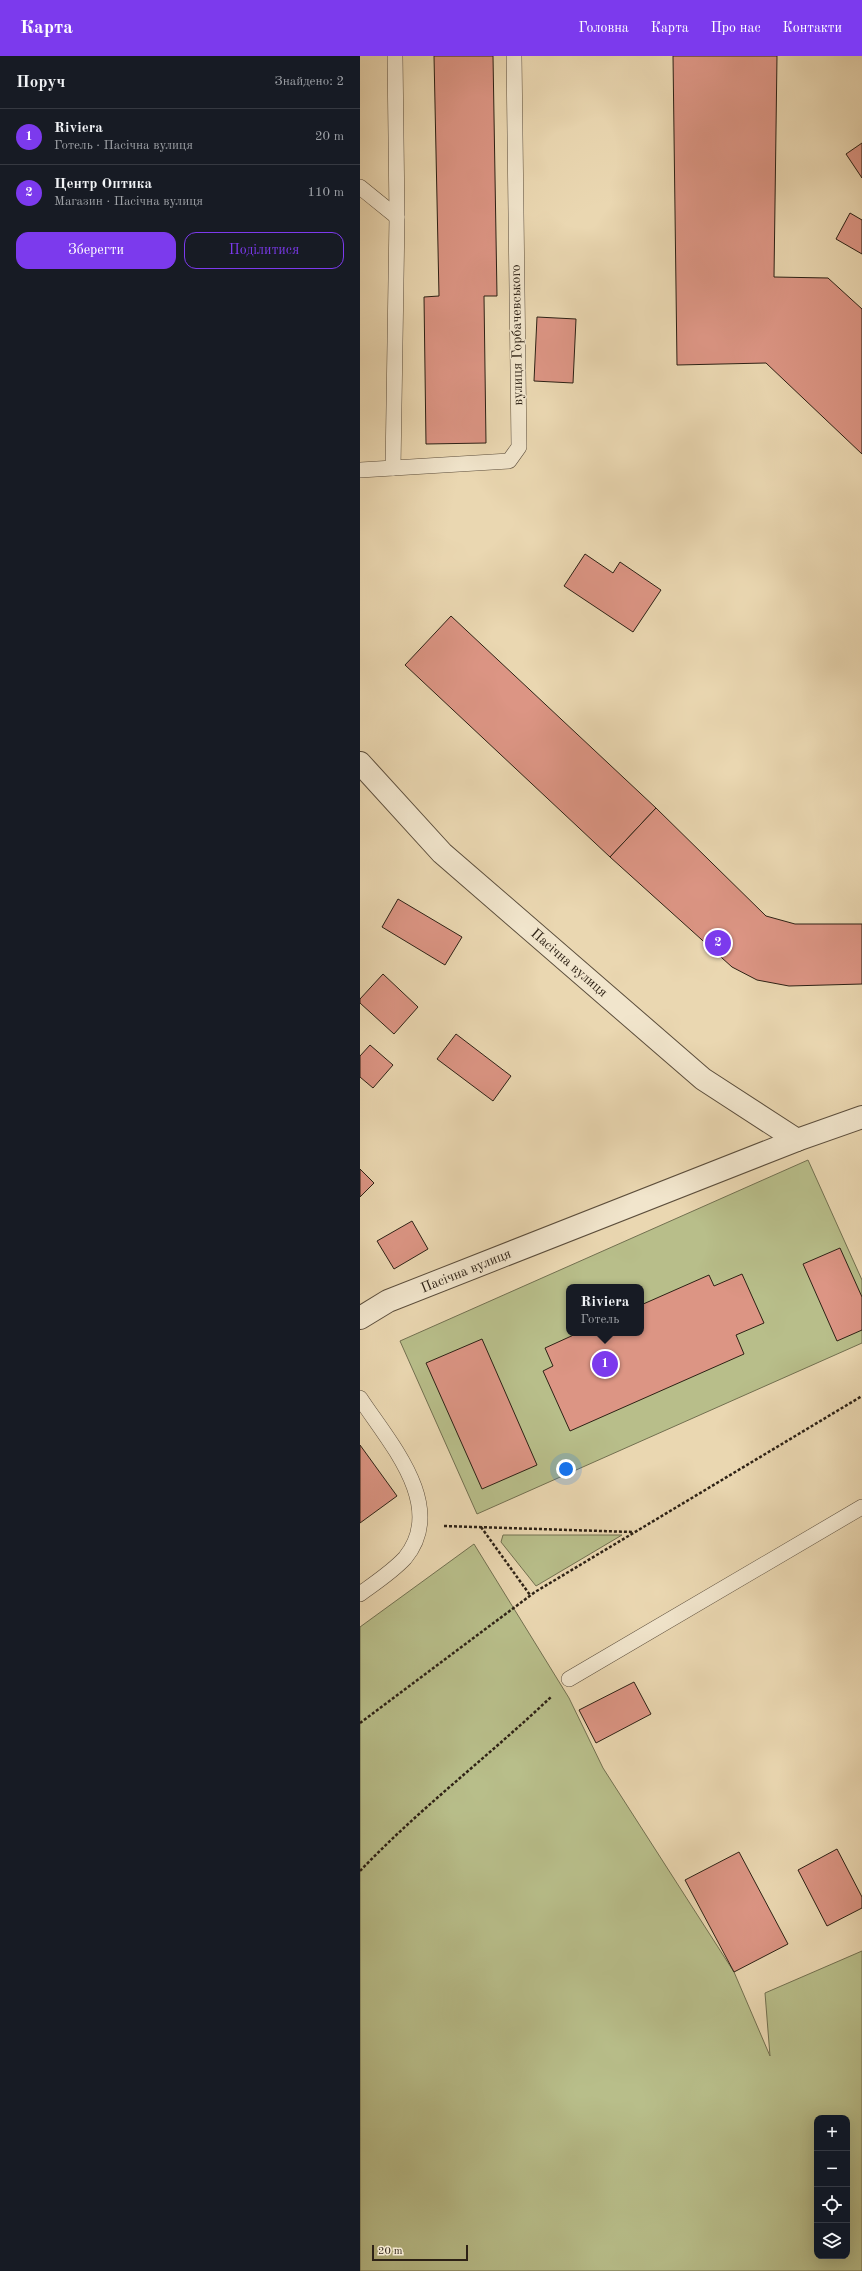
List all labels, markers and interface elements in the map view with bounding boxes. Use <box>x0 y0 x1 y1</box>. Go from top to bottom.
text: Карта <box>20 19 73 38</box>
text: Головна <box>578 21 629 35</box>
text: Карта <box>651 21 689 35</box>
text: Про нас <box>711 21 761 35</box>
text: Контакти <box>783 21 842 35</box>
text: Поруч <box>16 74 65 91</box>
text: Знайдено: 2 <box>275 75 344 88</box>
text: Riviera <box>54 121 103 136</box>
text: 1 <box>25 130 33 143</box>
text: 20 m <box>315 130 344 143</box>
text: Готель · Пасічна вулиця <box>54 139 193 152</box>
text: Центр Оптика <box>54 177 152 192</box>
text: 2 <box>25 186 33 199</box>
text: 110 m <box>307 186 344 199</box>
text: Магазин · Пасічна вулиця <box>54 195 203 208</box>
button: Зберегти <box>16 232 176 269</box>
button: Поділитися <box>184 232 344 269</box>
street label: вулиця Горбачевського <box>509 264 525 406</box>
street label: Пасічна вулиця <box>528 926 610 1000</box>
pin: 2 <box>705 928 731 958</box>
street label: Пасічна вулиця <box>419 1246 513 1296</box>
popup <box>566 1284 644 1336</box>
text: Riviera <box>581 1295 630 1310</box>
text: Готель <box>581 1313 619 1326</box>
pin: 1 <box>592 1349 618 1379</box>
your location <box>556 1459 576 1479</box>
map controls <box>814 2115 850 2259</box>
button: + <box>814 2115 850 2151</box>
button: − <box>814 2151 850 2187</box>
button: locate <box>814 2187 850 2223</box>
button: layers <box>814 2223 850 2259</box>
scale bar <box>372 2243 468 2262</box>
text: 20 m <box>378 2246 403 2257</box>

